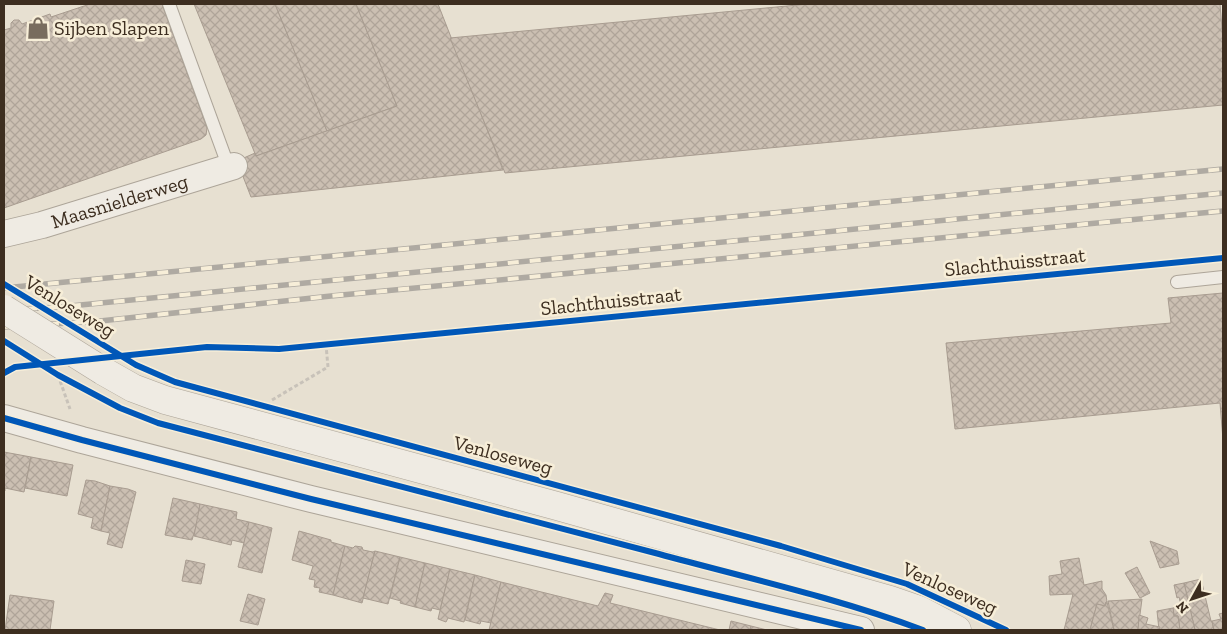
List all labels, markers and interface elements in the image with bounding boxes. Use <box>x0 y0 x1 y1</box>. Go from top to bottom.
shop icon: Sijben Slapen <box>25 15 51 41</box>
place label: Sijben Slapen <box>54 16 169 40</box>
street label: Maasnielderweg <box>48 169 191 233</box>
street label: Slachthuisstraat <box>943 243 1087 281</box>
street label: Venloseweg <box>19 269 120 342</box>
street label: Slachthuisstraat <box>539 282 683 320</box>
street label: Venloseweg <box>450 430 555 480</box>
street label: Venloseweg <box>898 556 1001 620</box>
north arrow <box>1167 574 1217 624</box>
text: N <box>1172 597 1192 617</box>

